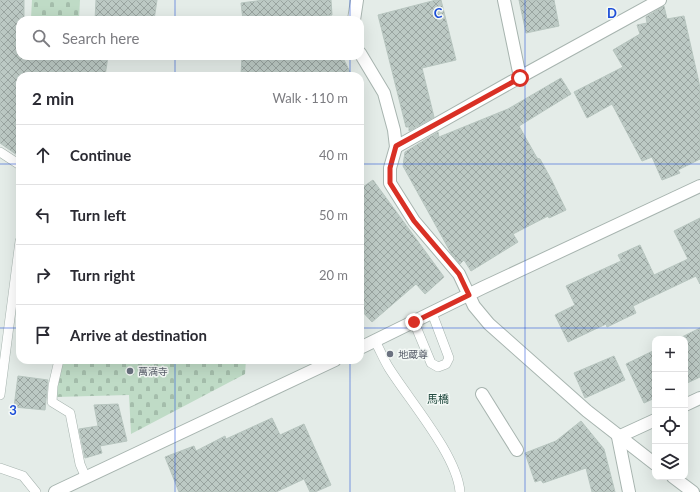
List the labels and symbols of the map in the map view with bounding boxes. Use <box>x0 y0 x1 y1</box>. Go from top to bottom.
text: C <box>434 5 443 21</box>
text: D <box>607 5 617 21</box>
route start <box>511 69 529 87</box>
route end <box>405 313 423 331</box>
place label: 地蔵尊 <box>398 348 428 360</box>
marker: 地蔵尊 <box>385 349 395 359</box>
place label: 萬満寺 <box>138 365 168 377</box>
marker: 萬満寺 <box>125 366 135 376</box>
district label: 馬橋 <box>427 392 449 405</box>
text: 3 <box>9 402 17 418</box>

